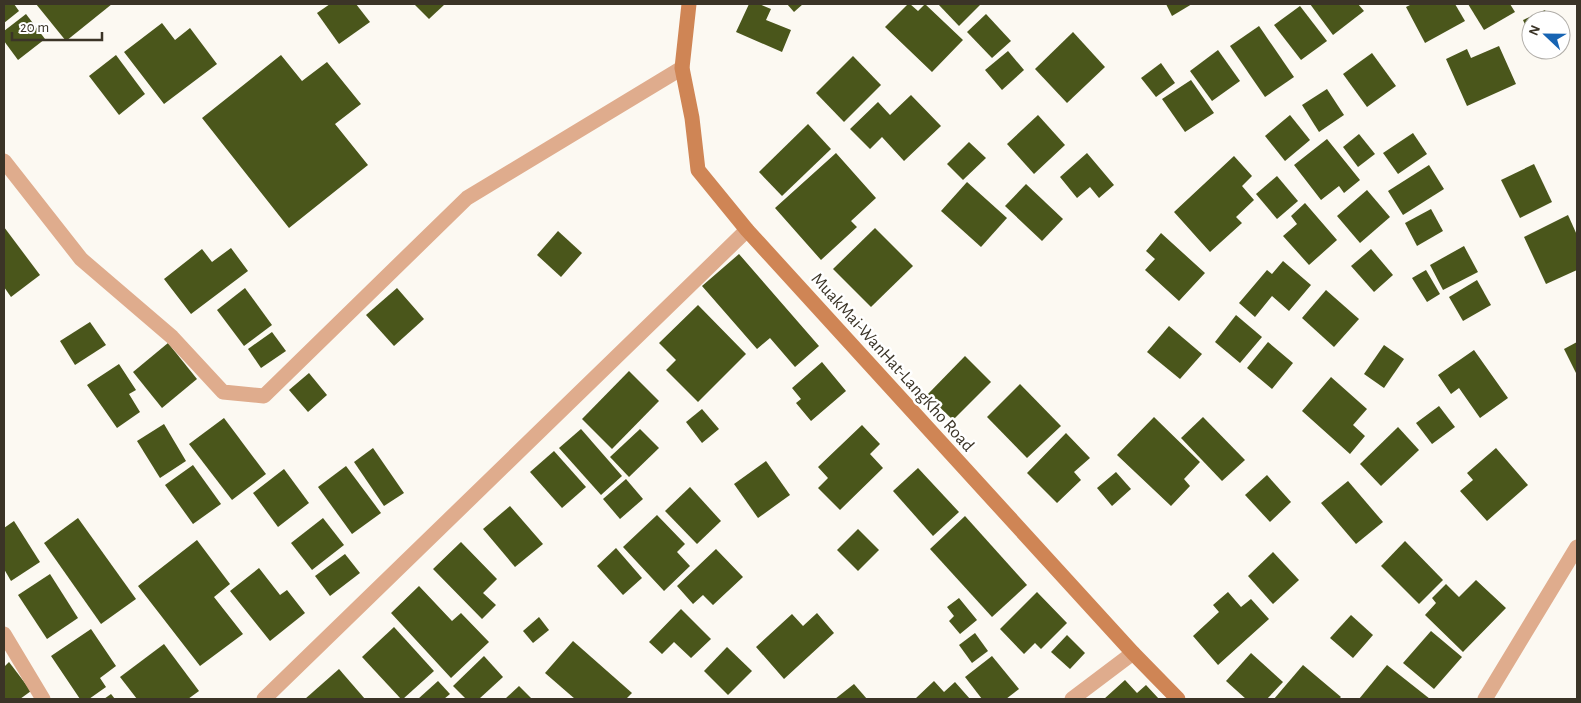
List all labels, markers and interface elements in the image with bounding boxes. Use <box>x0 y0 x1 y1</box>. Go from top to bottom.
scale bar <box>12 10 102 42</box>
north arrow <box>1521 10 1571 60</box>
text: 20 m <box>20 20 49 35</box>
text: N <box>1527 23 1543 38</box>
street label: MuakMai-WanHat-LangKho Road <box>807 270 977 455</box>

